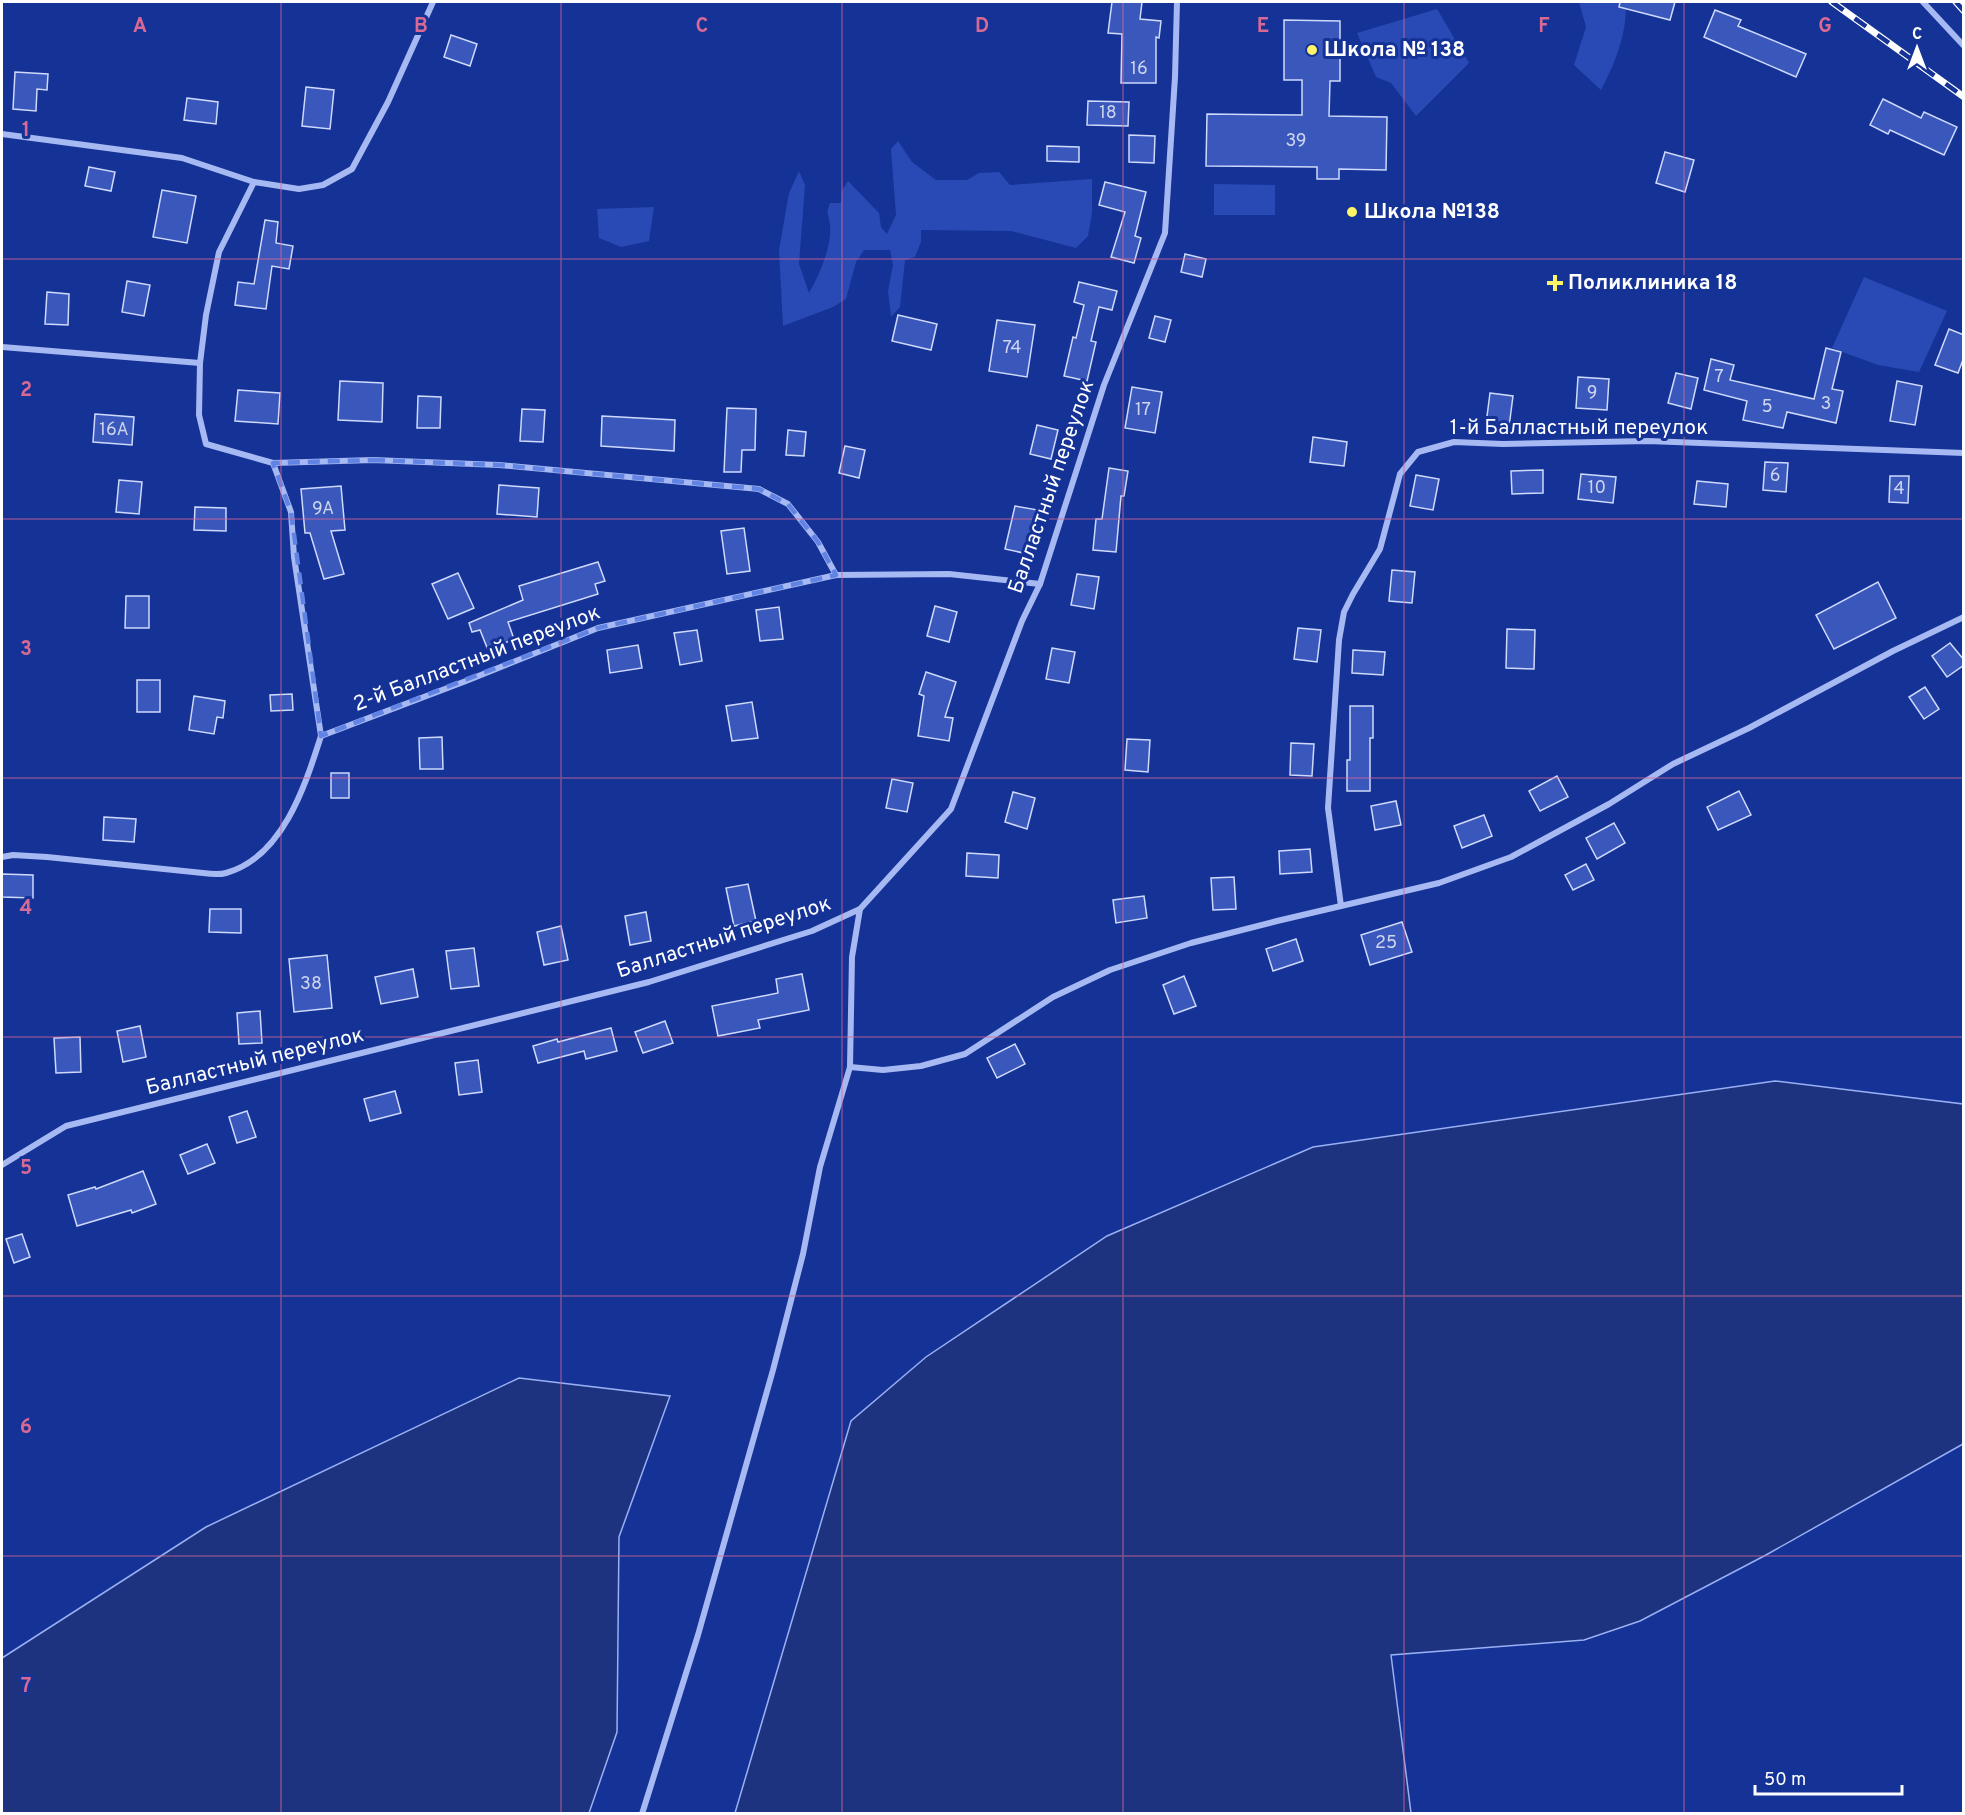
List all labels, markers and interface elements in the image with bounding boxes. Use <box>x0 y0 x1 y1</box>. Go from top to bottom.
text: A <box>133 14 147 40</box>
text: B <box>414 14 428 40</box>
text: C <box>696 14 708 40</box>
text: D <box>975 14 989 40</box>
text: E <box>1257 14 1269 40</box>
text: F <box>1538 14 1550 40</box>
text: G <box>1818 14 1832 40</box>
north arrow <box>1887 18 1947 78</box>
text: С <box>1912 25 1922 45</box>
place label: Школа № 138 <box>1324 37 1465 64</box>
marker: Школа № 138 <box>1305 43 1319 57</box>
house number: 16 <box>1130 58 1148 81</box>
house number: 18 <box>1099 102 1117 125</box>
text: 1 <box>22 118 30 144</box>
house number: 39 <box>1285 130 1307 153</box>
place label: Школа №138 <box>1364 199 1500 226</box>
marker: Школа №138 <box>1345 205 1359 219</box>
place label: Поликлиника 18 <box>1568 270 1737 297</box>
marker: Поликлиника 18 <box>1546 274 1564 292</box>
house number: 74 <box>1003 337 1021 360</box>
house number: 7 <box>1714 366 1724 389</box>
street label: Балластный переулок <box>1003 377 1101 597</box>
text: 2 <box>20 378 32 404</box>
house number: 9 <box>1587 382 1597 405</box>
house number: 3 <box>1821 393 1831 416</box>
house number: 5 <box>1761 396 1773 419</box>
house number: 17 <box>1135 399 1151 422</box>
street label: 1-й Балластный переулок <box>1450 415 1708 442</box>
house number: 16А <box>99 419 129 442</box>
house number: 6 <box>1770 465 1780 488</box>
house number: 10 <box>1588 477 1606 500</box>
house number: 4 <box>1893 478 1905 501</box>
house number: 9А <box>312 498 334 521</box>
street label: 2-й Балластный переулок <box>350 599 604 719</box>
text: 3 <box>20 637 32 663</box>
street label: Балластный переулок <box>613 891 835 985</box>
text: 4 <box>20 896 32 922</box>
house number: 25 <box>1375 932 1397 955</box>
house number: 38 <box>300 973 322 996</box>
street label: Балластный переулок <box>143 1022 367 1102</box>
text: 5 <box>20 1156 32 1182</box>
text: 6 <box>20 1415 32 1441</box>
text: 7 <box>21 1674 31 1700</box>
scale bar <box>1755 1758 1902 1796</box>
text: 50 m <box>1764 1769 1806 1792</box>

